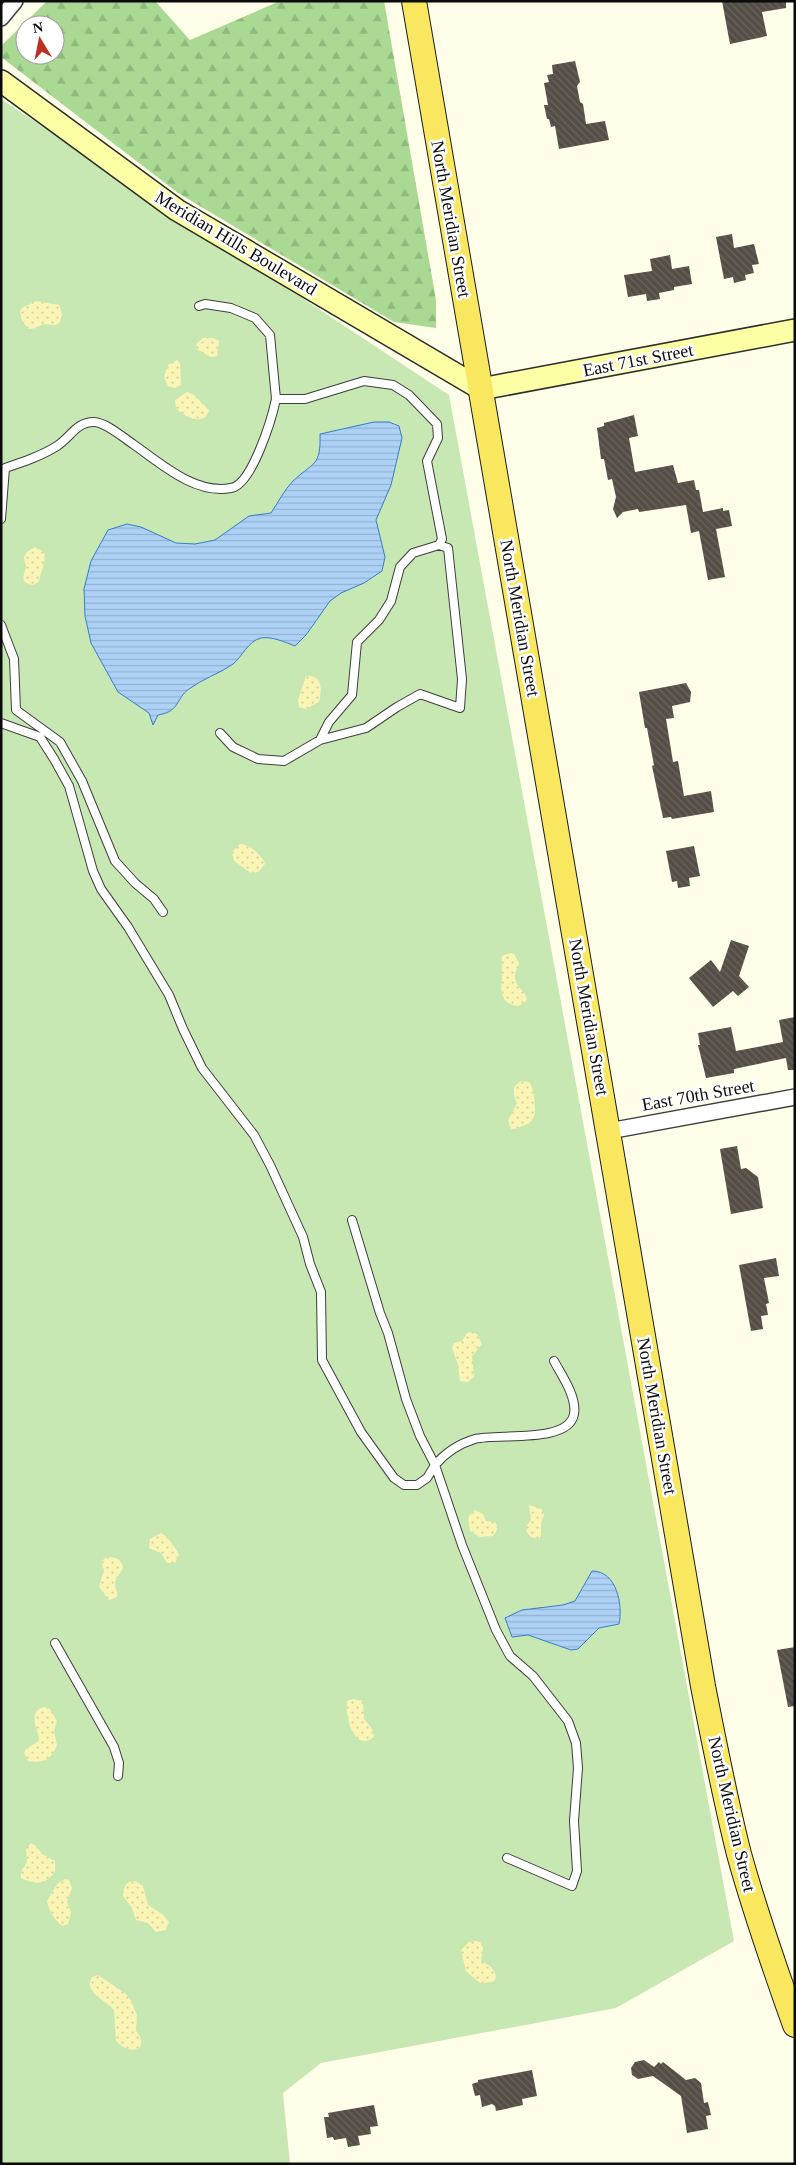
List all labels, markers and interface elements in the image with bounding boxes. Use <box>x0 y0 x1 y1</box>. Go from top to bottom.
north arrow <box>15 15 65 65</box>
text: N <box>32 19 44 36</box>
street label: North Meridian Street <box>427 139 475 299</box>
street label: Meridian Hills Boulevard <box>152 187 320 299</box>
street label: East 71st Street <box>581 339 695 381</box>
street label: North Meridian Street <box>496 538 544 698</box>
street label: North Meridian Street <box>565 937 613 1097</box>
street label: East 70th Street <box>640 1075 756 1115</box>
street label: North Meridian Street <box>633 1336 681 1496</box>
street label: North Meridian Street <box>704 1734 760 1894</box>

